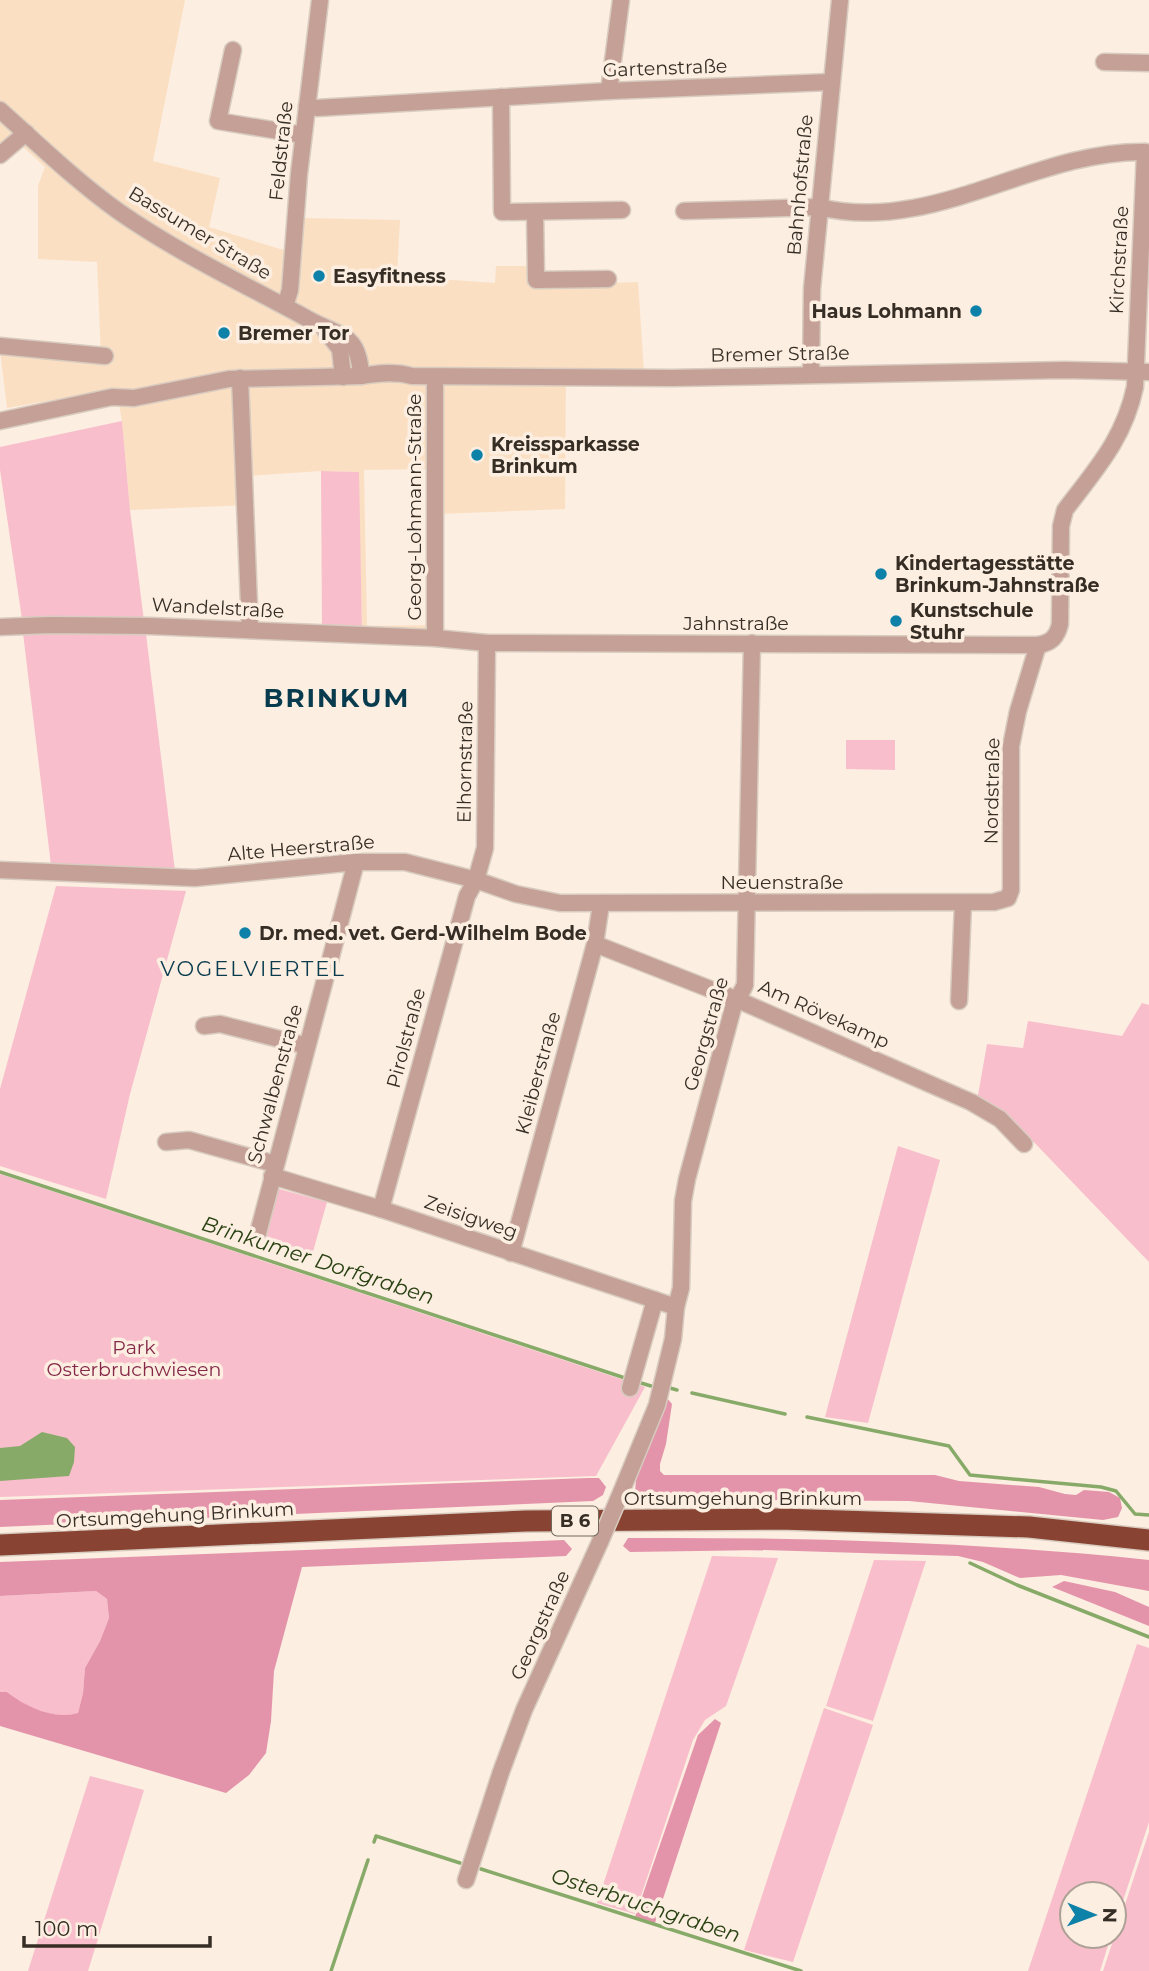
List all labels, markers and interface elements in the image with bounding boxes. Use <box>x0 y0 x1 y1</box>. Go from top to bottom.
street label: Gartenstraße <box>602 54 728 82</box>
street label: Feldstraße <box>264 100 298 202</box>
street label: Bahnhofstraße <box>782 113 818 257</box>
street label: Bassumer Straße <box>124 181 276 285</box>
street label: Kirchstraße <box>1105 205 1133 315</box>
place label: Easyfitness <box>333 265 446 288</box>
marker: Easyfitness <box>311 268 327 284</box>
place label: Haus Lohmann <box>812 300 962 323</box>
marker: Haus Lohmann <box>968 303 984 319</box>
place label: Bremer Tor <box>238 322 349 345</box>
marker: Bremer Tor <box>216 325 232 341</box>
street label: Bremer Straße <box>710 341 850 367</box>
street label: Georg-Lohmann-Straße <box>403 393 426 621</box>
place label: Kreissparkasse Brinkum <box>491 433 640 478</box>
marker: Kreissparkasse Brinkum <box>469 447 485 463</box>
place label: Kindertagesstätte Brinkum-Jahnstraße <box>895 552 1100 597</box>
marker: Kindertagesstätte Brinkum-Jahnstraße <box>873 566 889 582</box>
street label: Wandelstraße <box>151 593 285 623</box>
place label: Kunstschule Stuhr <box>910 599 1033 644</box>
street label: Jahnstraße <box>682 612 789 635</box>
marker: Kunstschule Stuhr <box>888 613 904 629</box>
district label: BRINKUM <box>264 682 410 714</box>
street label: Elhornstraße <box>452 701 478 823</box>
street label: Nordstraße <box>980 737 1004 845</box>
street label: Alte Heerstraße <box>226 830 376 866</box>
street label: Neuenstraße <box>720 871 844 894</box>
place label: Dr. med. vet. Gerd-Wilhelm Bode <box>259 922 587 945</box>
marker: Dr. med. vet. Gerd-Wilhelm Bode <box>237 925 253 941</box>
district label: VOGELVIERTEL <box>160 956 346 981</box>
street label: Georgstraße <box>679 974 733 1094</box>
street label: Am Rövekamp <box>755 975 893 1053</box>
street label: Pirolstraße <box>382 986 430 1090</box>
street label: Schwalbenstraße <box>243 1002 307 1166</box>
street label: Kleiberstraße <box>511 1009 565 1137</box>
street label: Zeisigweg <box>421 1190 521 1244</box>
water label: Brinkumer Dorfgraben <box>199 1211 437 1309</box>
park label: Park Osterbruchwiesen <box>47 1336 221 1381</box>
street label: Ortsumgehung Brinkum <box>624 1487 862 1510</box>
street label: Ortsumgehung Brinkum <box>55 1497 295 1533</box>
road number: B 6 <box>552 1506 598 1536</box>
street label: Georgstraße <box>506 1567 574 1683</box>
water label: Osterbruchgraben <box>548 1863 744 1947</box>
north arrow <box>1058 1880 1128 1950</box>
scale bar <box>24 1904 210 1948</box>
text: N <box>1098 1907 1121 1923</box>
text: 100 m <box>35 1916 98 1941</box>

